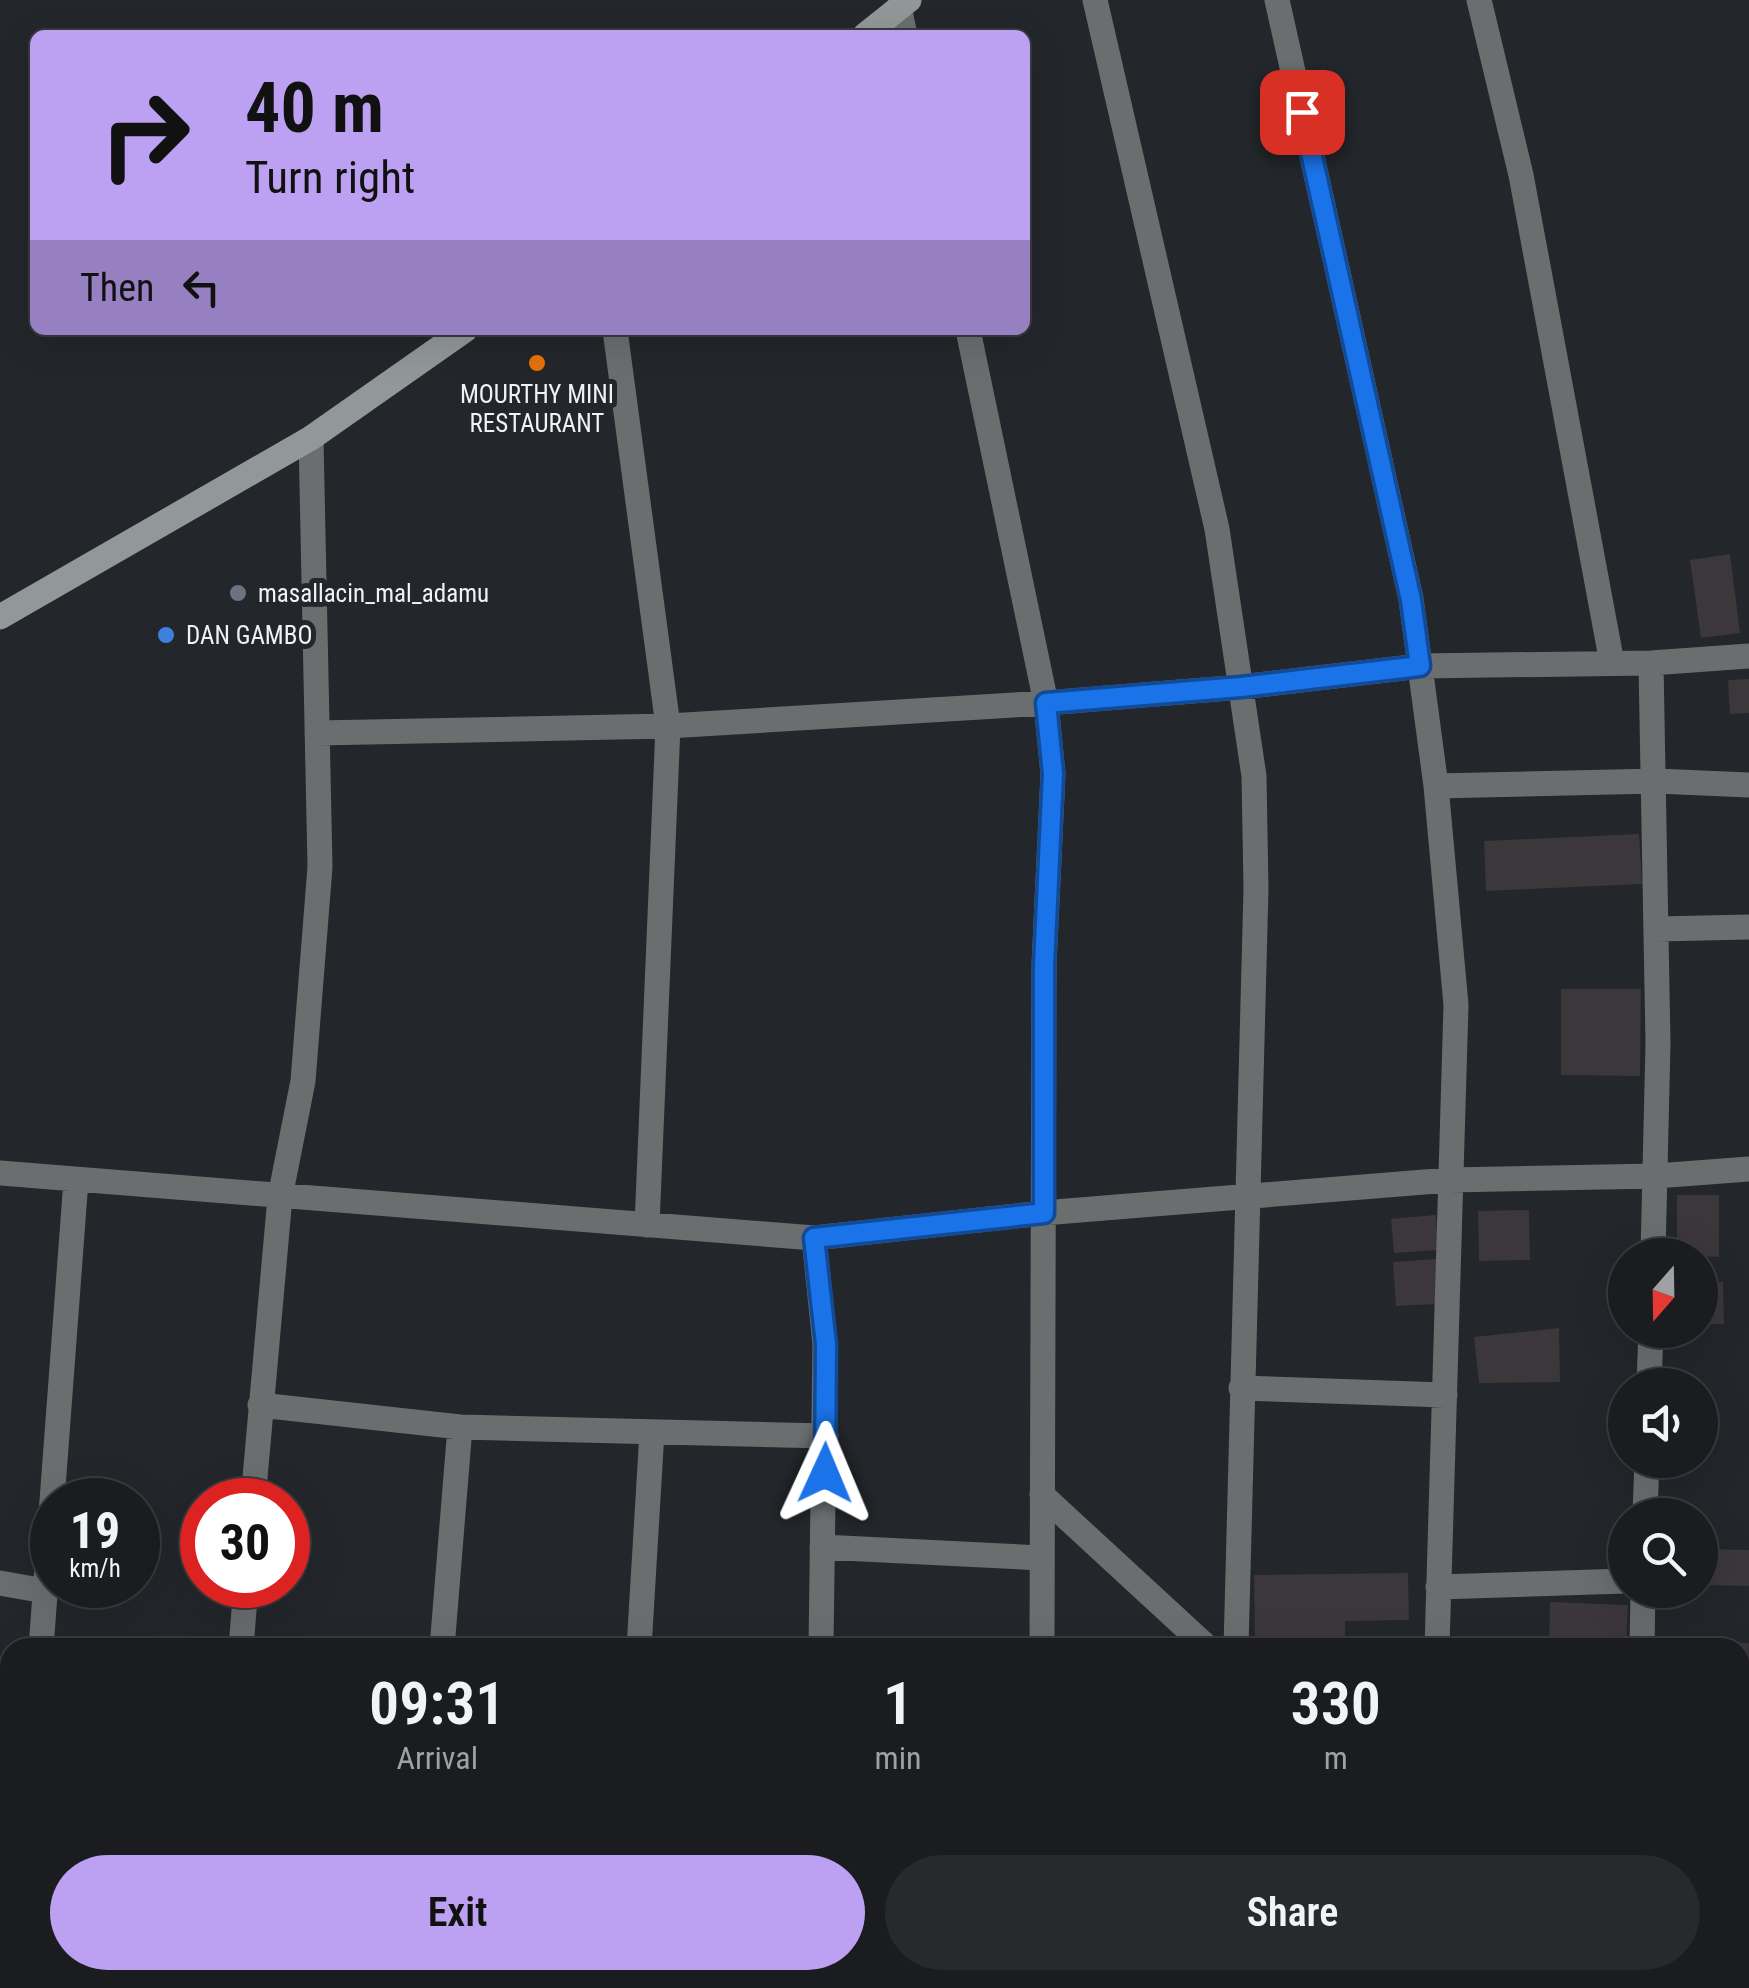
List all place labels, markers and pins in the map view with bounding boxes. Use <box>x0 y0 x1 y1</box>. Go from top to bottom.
pin <box>1260 70 1345 155</box>
marker: MOURTHY MINI RESTAURANT <box>526 352 548 374</box>
place label: MOURTHY MINI RESTAURANT <box>460 380 614 438</box>
place label: masallacin_mal_adamu <box>258 579 489 608</box>
marker: masallacin_mal_adamu <box>227 582 249 604</box>
place label: DAN GAMBO <box>186 621 312 650</box>
marker: DAN GAMBO <box>155 624 177 646</box>

